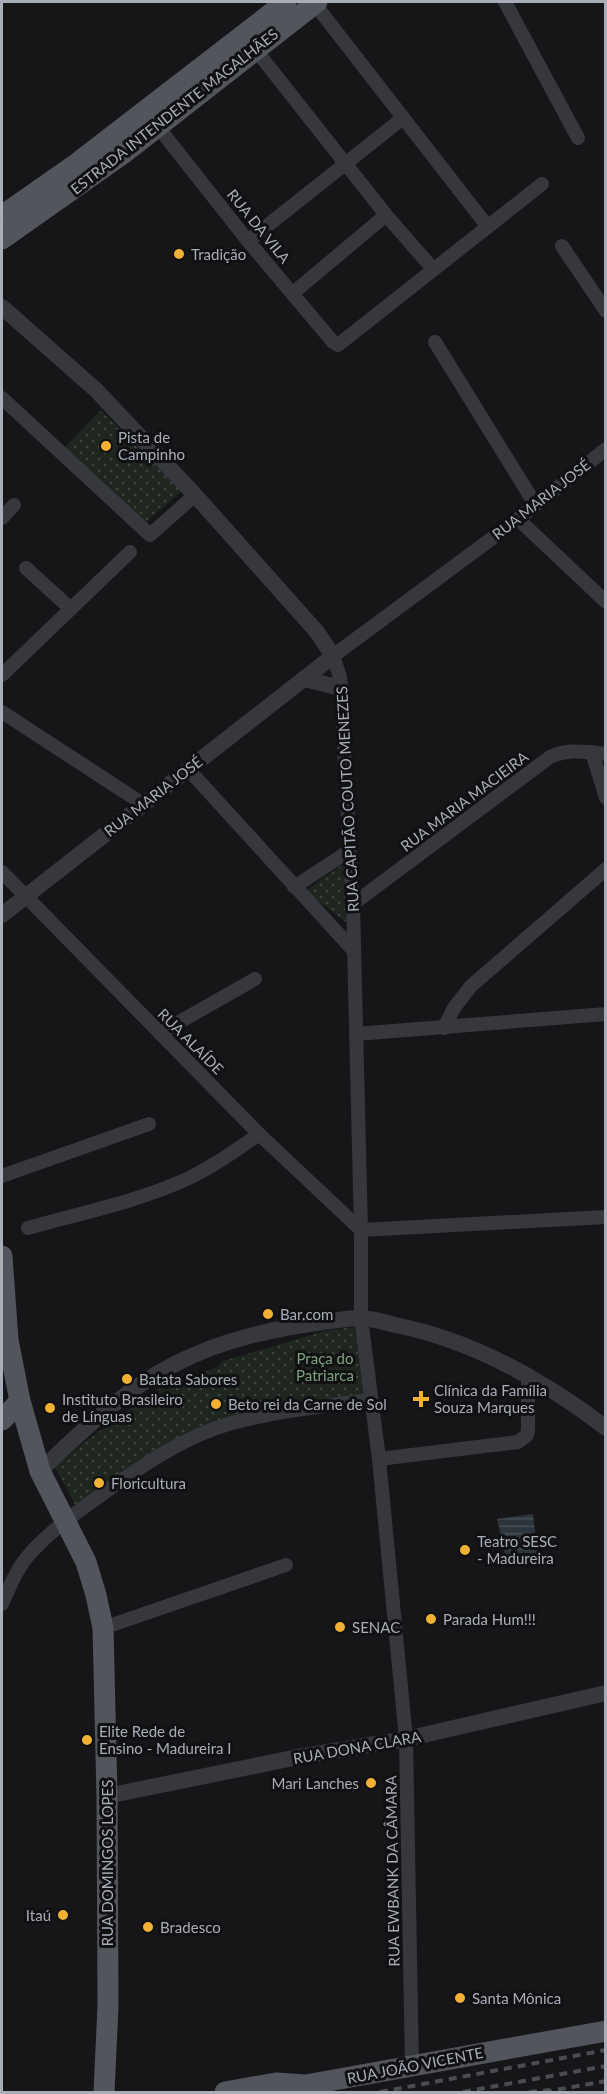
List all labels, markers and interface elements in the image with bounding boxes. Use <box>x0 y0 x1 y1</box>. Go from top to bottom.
street label: ESTRADA INTENDENTE MAGALHÃES <box>67 24 281 198</box>
street label: RUA DA VILA <box>224 185 295 267</box>
place label: Tradição <box>191 245 246 263</box>
marker: Tradição <box>172 247 186 261</box>
place label: Pista de Campinho <box>118 428 185 463</box>
marker: Pista de Campinho <box>99 439 113 453</box>
street label: RUA MARIA JOSÉ <box>488 455 594 543</box>
street label: RUA CAPITÃO COUTO MENEZES <box>332 686 362 912</box>
street label: RUA MARIA MACIEIRA <box>397 747 532 855</box>
street label: RUA MARIA JOSÉ <box>100 752 206 840</box>
street label: RUA ALAÍDE <box>154 1004 228 1078</box>
place label: Bar.com <box>280 1305 333 1323</box>
marker: Bar.com <box>261 1307 275 1321</box>
park label: Praça do Patriarca <box>296 1349 354 1384</box>
place label: Batata Sabores <box>139 1370 237 1388</box>
marker: Batata Sabores <box>120 1372 134 1386</box>
place label: Clínica da Família Souza Marques <box>434 1381 547 1416</box>
place label: Instituto Brasileiro de Línguas <box>62 1390 183 1425</box>
marker: Clínica da Família Souza Marques <box>412 1390 430 1408</box>
place label: Beto rei da Carne de Sol <box>228 1395 387 1413</box>
marker: Beto rei da Carne de Sol <box>209 1397 223 1411</box>
marker: Instituto Brasileiro de Línguas <box>43 1401 57 1415</box>
place label: Floricultura <box>111 1474 186 1492</box>
marker: Floricultura <box>92 1476 106 1490</box>
place label: Teatro SESC - Madureira <box>477 1532 557 1567</box>
marker: Teatro SESC - Madureira <box>458 1543 472 1557</box>
place label: Parada Hum!!! <box>443 1610 536 1628</box>
marker: Parada Hum!!! <box>424 1612 438 1626</box>
place label: SENAC <box>352 1618 400 1636</box>
marker: SENAC <box>333 1620 347 1634</box>
place label: Elite Rede de Ensino - Madureira I <box>99 1722 231 1757</box>
street label: RUA DONA CLARA <box>292 1727 423 1767</box>
marker: Elite Rede de Ensino - Madureira I <box>80 1733 94 1747</box>
place label: Mari Lanches <box>271 1774 359 1792</box>
street label: RUA EWBANK DA CÂMARA <box>381 1774 403 1967</box>
marker: Mari Lanches <box>364 1776 378 1790</box>
street label: RUA DOMINGOS LOPES <box>98 1780 116 1946</box>
place label: Itaú <box>26 1906 51 1924</box>
marker: Itaú <box>56 1908 70 1922</box>
place label: Bradesco <box>160 1918 221 1936</box>
marker: Bradesco <box>141 1920 155 1934</box>
place label: Santa Mônica <box>472 1989 561 2007</box>
marker: Santa Mônica <box>453 1991 467 2005</box>
street label: RUA JOÃO VICENTE <box>345 2043 485 2087</box>

